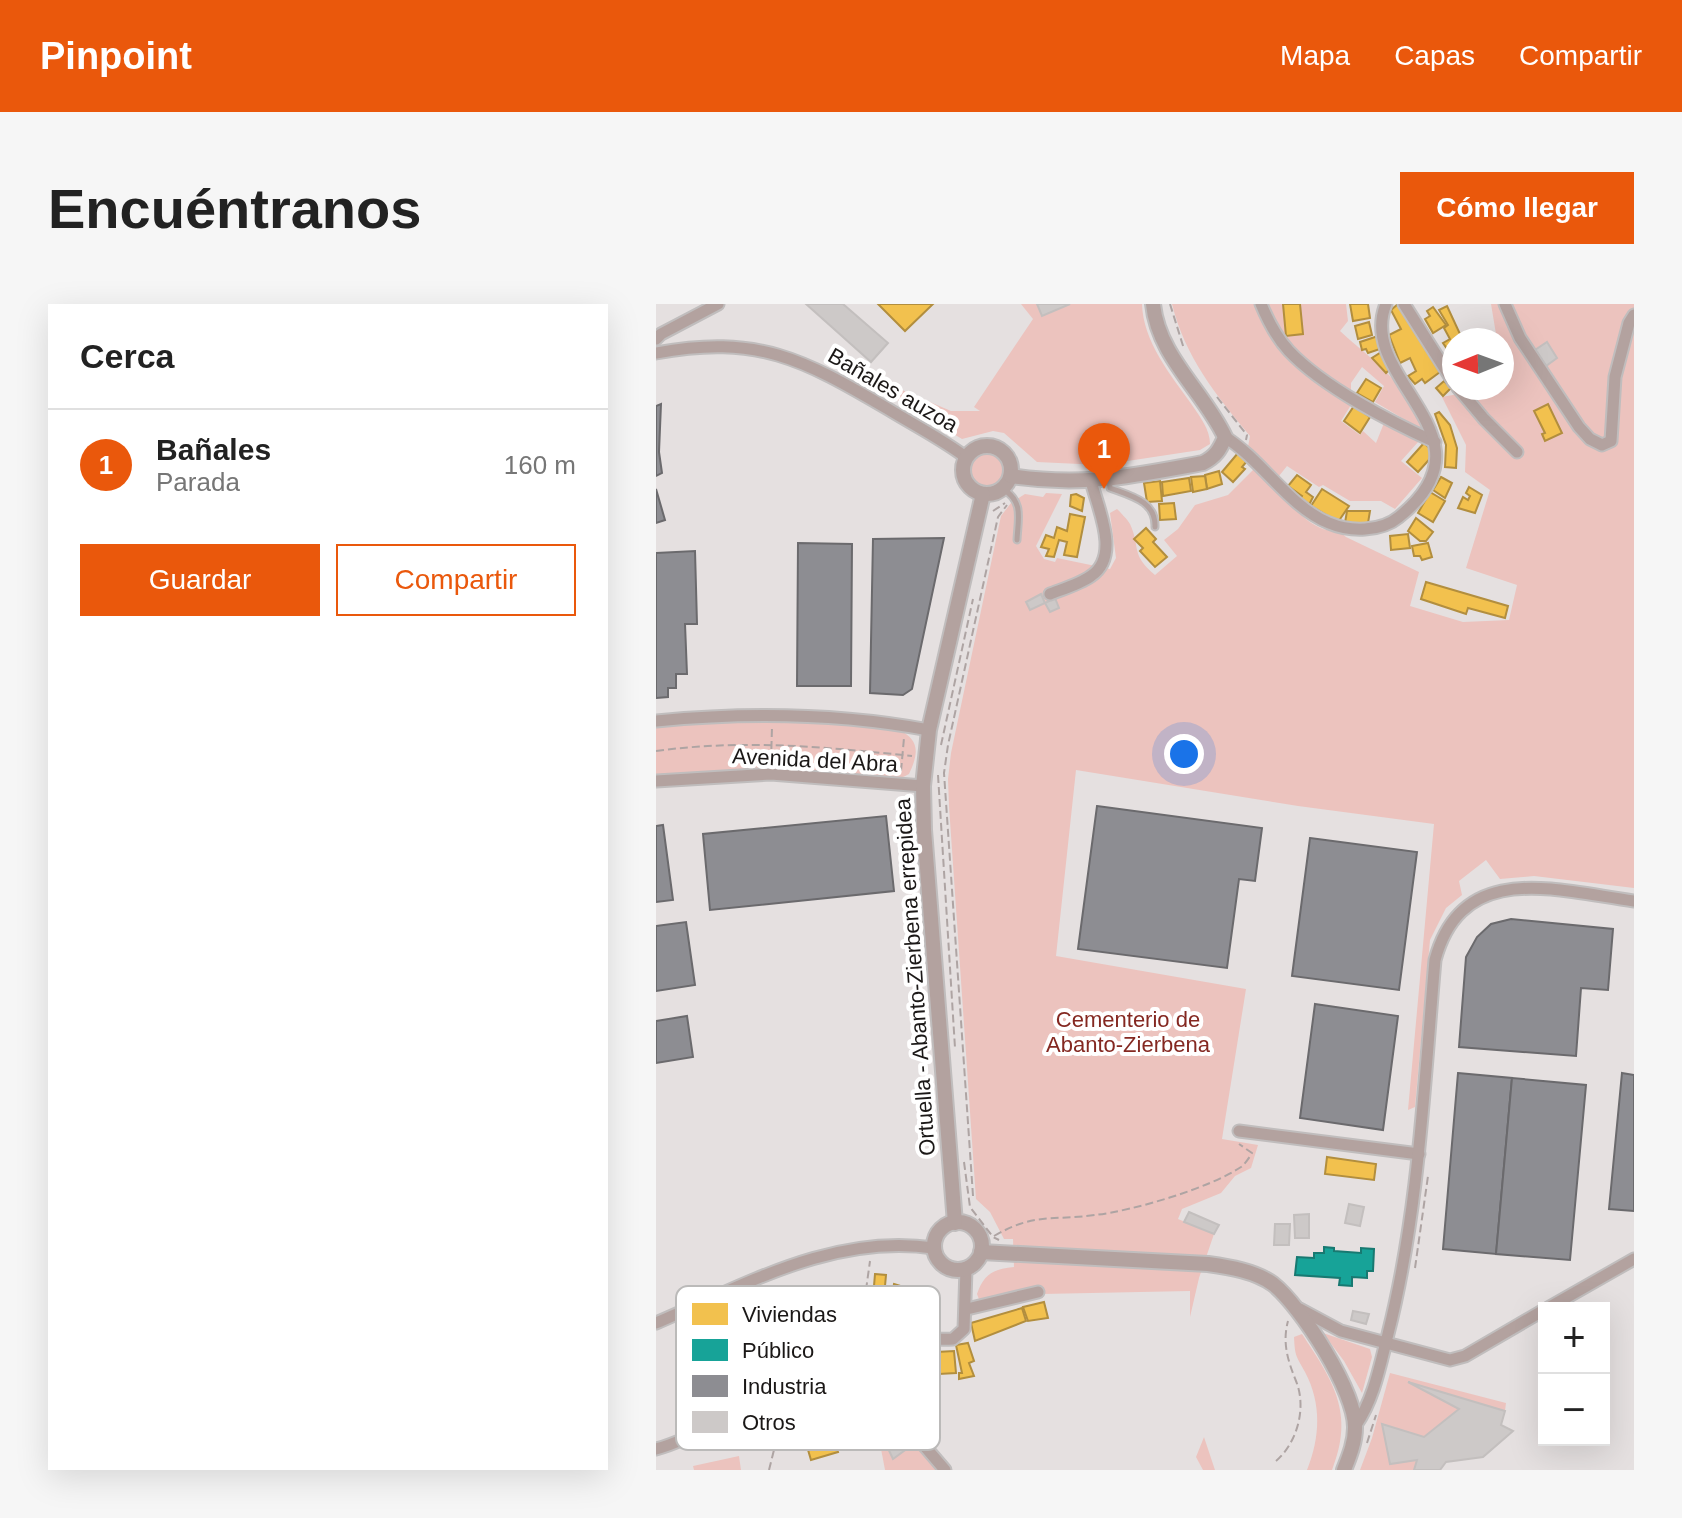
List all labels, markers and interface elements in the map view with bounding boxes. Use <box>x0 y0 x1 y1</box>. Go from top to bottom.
text: Pinpoint <box>40 35 192 77</box>
text: Mapa <box>1280 40 1350 71</box>
text: Capas <box>1394 40 1475 71</box>
text: Compartir <box>1519 40 1642 71</box>
button: Cómo llegar <box>1400 172 1634 244</box>
text: Encuéntranos <box>48 177 421 240</box>
north arrow <box>1442 328 1514 400</box>
text: Cerca <box>80 337 175 375</box>
street label: Bañales auzoa <box>824 343 963 438</box>
pin: 1 <box>1078 423 1130 489</box>
text: Bañales <box>156 433 271 466</box>
text: 1 <box>99 450 113 480</box>
text: 160 m <box>504 450 576 480</box>
text: Parada <box>156 467 240 497</box>
button: Guardar <box>80 544 320 616</box>
button: Compartir <box>336 544 576 616</box>
your location <box>1164 734 1204 774</box>
street label: Avenida del Abra <box>731 743 899 777</box>
street label: Ortuella - Abanto-Zierbena errepidea <box>890 797 940 1157</box>
park label: Cementerio de Abanto-Zierbena <box>1046 1007 1211 1057</box>
legend <box>676 1286 940 1450</box>
text: Viviendas <box>742 1302 837 1327</box>
map controls <box>1538 1302 1610 1446</box>
button: + <box>1538 1302 1610 1374</box>
text: Público <box>742 1338 814 1363</box>
text: Industria <box>742 1374 827 1399</box>
button: − <box>1538 1374 1610 1446</box>
text: Otros <box>742 1410 796 1435</box>

